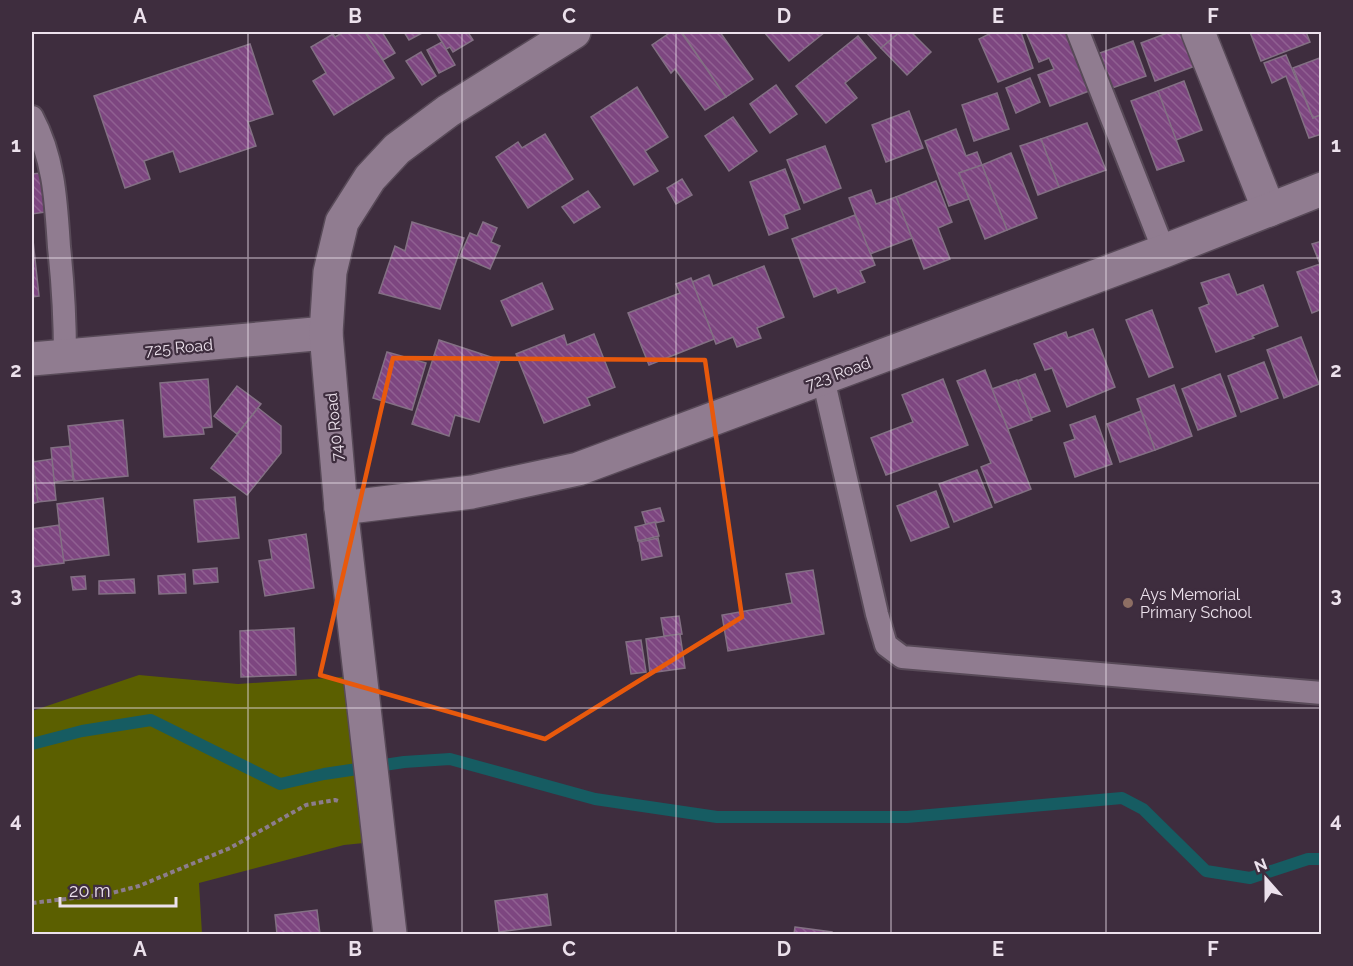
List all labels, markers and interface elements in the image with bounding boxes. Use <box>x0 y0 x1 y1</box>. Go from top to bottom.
text: A <box>133 4 147 28</box>
text: B <box>348 4 362 28</box>
text: C <box>562 4 576 28</box>
text: D <box>777 4 791 28</box>
text: E <box>992 4 1004 28</box>
text: F <box>1207 4 1219 28</box>
text: 1 <box>11 133 21 157</box>
text: 1 <box>1331 133 1341 157</box>
street label: 725 Road <box>144 335 214 360</box>
street label: 723 Road <box>803 353 873 394</box>
text: 2 <box>10 358 22 382</box>
text: 2 <box>1330 358 1342 382</box>
street label: 740 Road <box>322 392 347 462</box>
text: 3 <box>10 583 22 607</box>
text: 3 <box>1330 583 1342 607</box>
place label: Ays Memorial Primary School <box>1140 585 1252 622</box>
marker: Ays Memorial Primary School <box>1121 596 1135 610</box>
text: 4 <box>10 808 22 832</box>
text: 4 <box>1330 808 1342 832</box>
north arrow <box>1236 849 1296 909</box>
text: N <box>1252 854 1270 877</box>
scale bar <box>60 870 176 908</box>
text: 20 m <box>69 880 111 901</box>
text: A <box>133 937 147 961</box>
text: B <box>348 937 362 961</box>
text: C <box>562 937 576 961</box>
text: D <box>777 937 791 961</box>
text: E <box>992 937 1004 961</box>
text: F <box>1207 937 1219 961</box>

